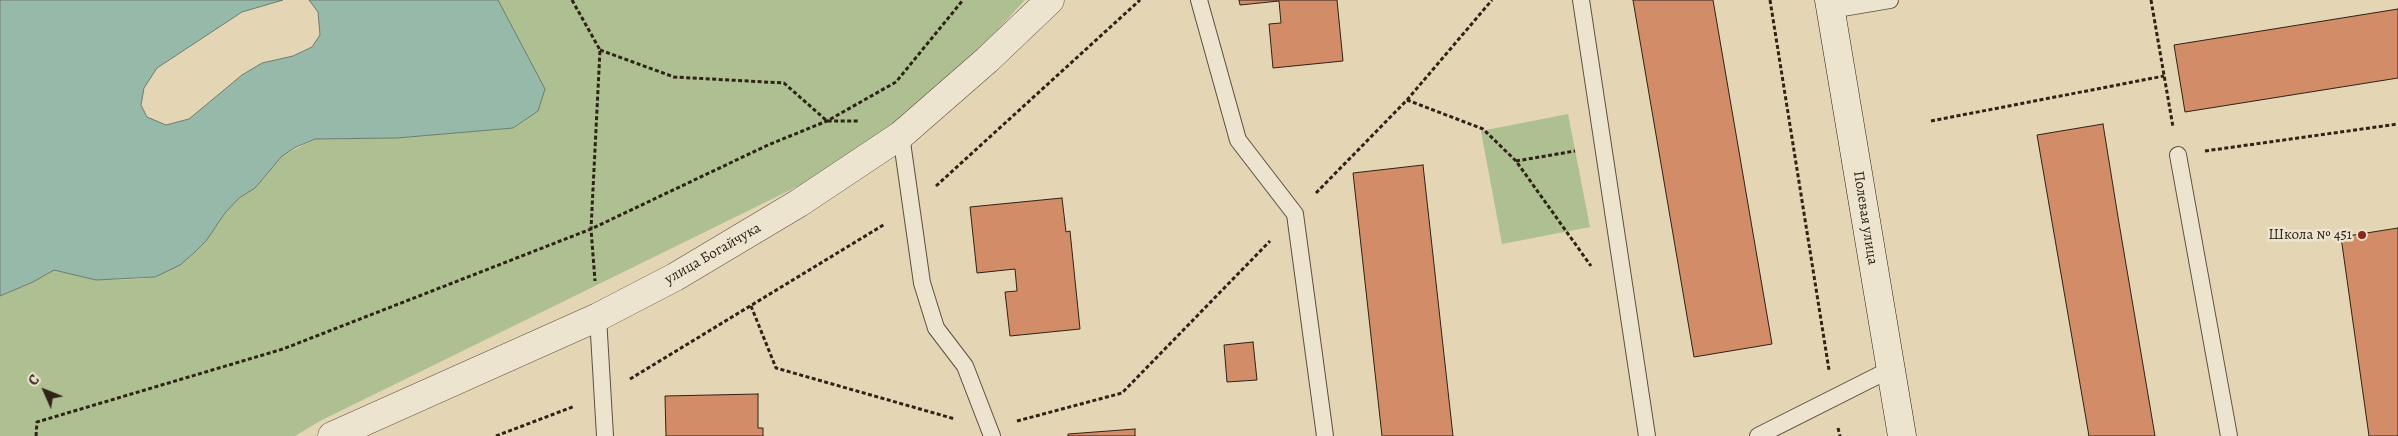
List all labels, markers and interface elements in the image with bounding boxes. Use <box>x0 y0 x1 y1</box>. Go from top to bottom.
street label: Полевая улица <box>1849 170 1881 266</box>
street label: улица Богайчука <box>662 219 764 289</box>
place label: Школа № 451 <box>2268 226 2352 244</box>
marker: Школа № 451 <box>2356 229 2368 241</box>
north arrow <box>20 366 70 416</box>
text: С <box>24 371 44 390</box>

